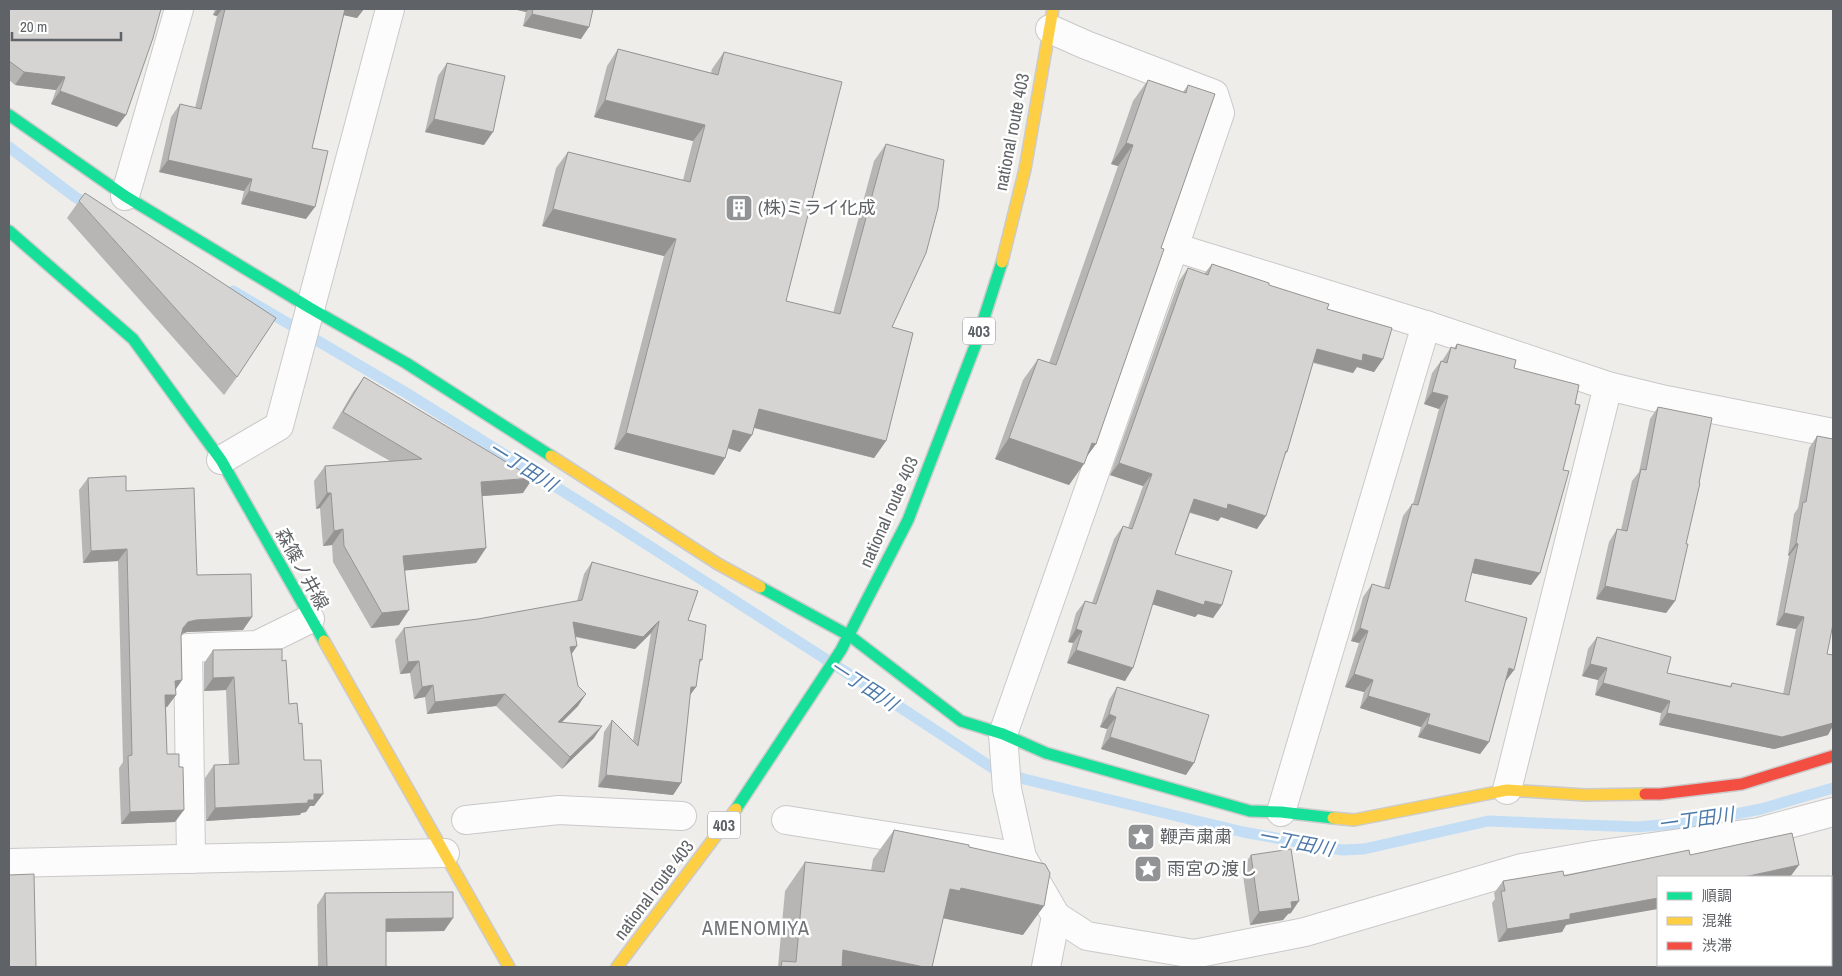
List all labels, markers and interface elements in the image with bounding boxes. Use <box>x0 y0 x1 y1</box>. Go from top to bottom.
scale bar <box>12 10 121 42</box>
text: 20 m <box>20 16 47 37</box>
street label: national route 403 <box>988 71 1035 193</box>
building icon: (株)ミライ化成 <box>724 193 754 223</box>
place label: (株)ミライ化成 <box>758 195 876 220</box>
road number: 403 <box>963 318 995 344</box>
water label: 一丁田川 <box>484 435 564 498</box>
street label: national route 403 <box>853 452 924 571</box>
street label: 森篠ノ井線 <box>270 523 335 614</box>
water label: 一丁田川 <box>825 653 905 718</box>
water label: 一丁田川 <box>1657 801 1737 837</box>
road number: 403 <box>708 812 740 838</box>
place icon: 鞭声粛粛 <box>1126 822 1156 852</box>
water label: 一丁田川 <box>1256 822 1338 862</box>
place label: 鞭声粛粛 <box>1160 824 1232 849</box>
street label: national route 403 <box>608 835 699 945</box>
place icon: 雨宮の渡し <box>1133 854 1163 884</box>
place label: 雨宮の渡し <box>1167 856 1257 881</box>
legend <box>1657 876 1832 966</box>
text: 順調 <box>1702 885 1732 906</box>
text: 混雑 <box>1702 910 1732 931</box>
district label: AMENOMIYA <box>701 914 810 941</box>
text: 渋滞 <box>1702 935 1732 956</box>

